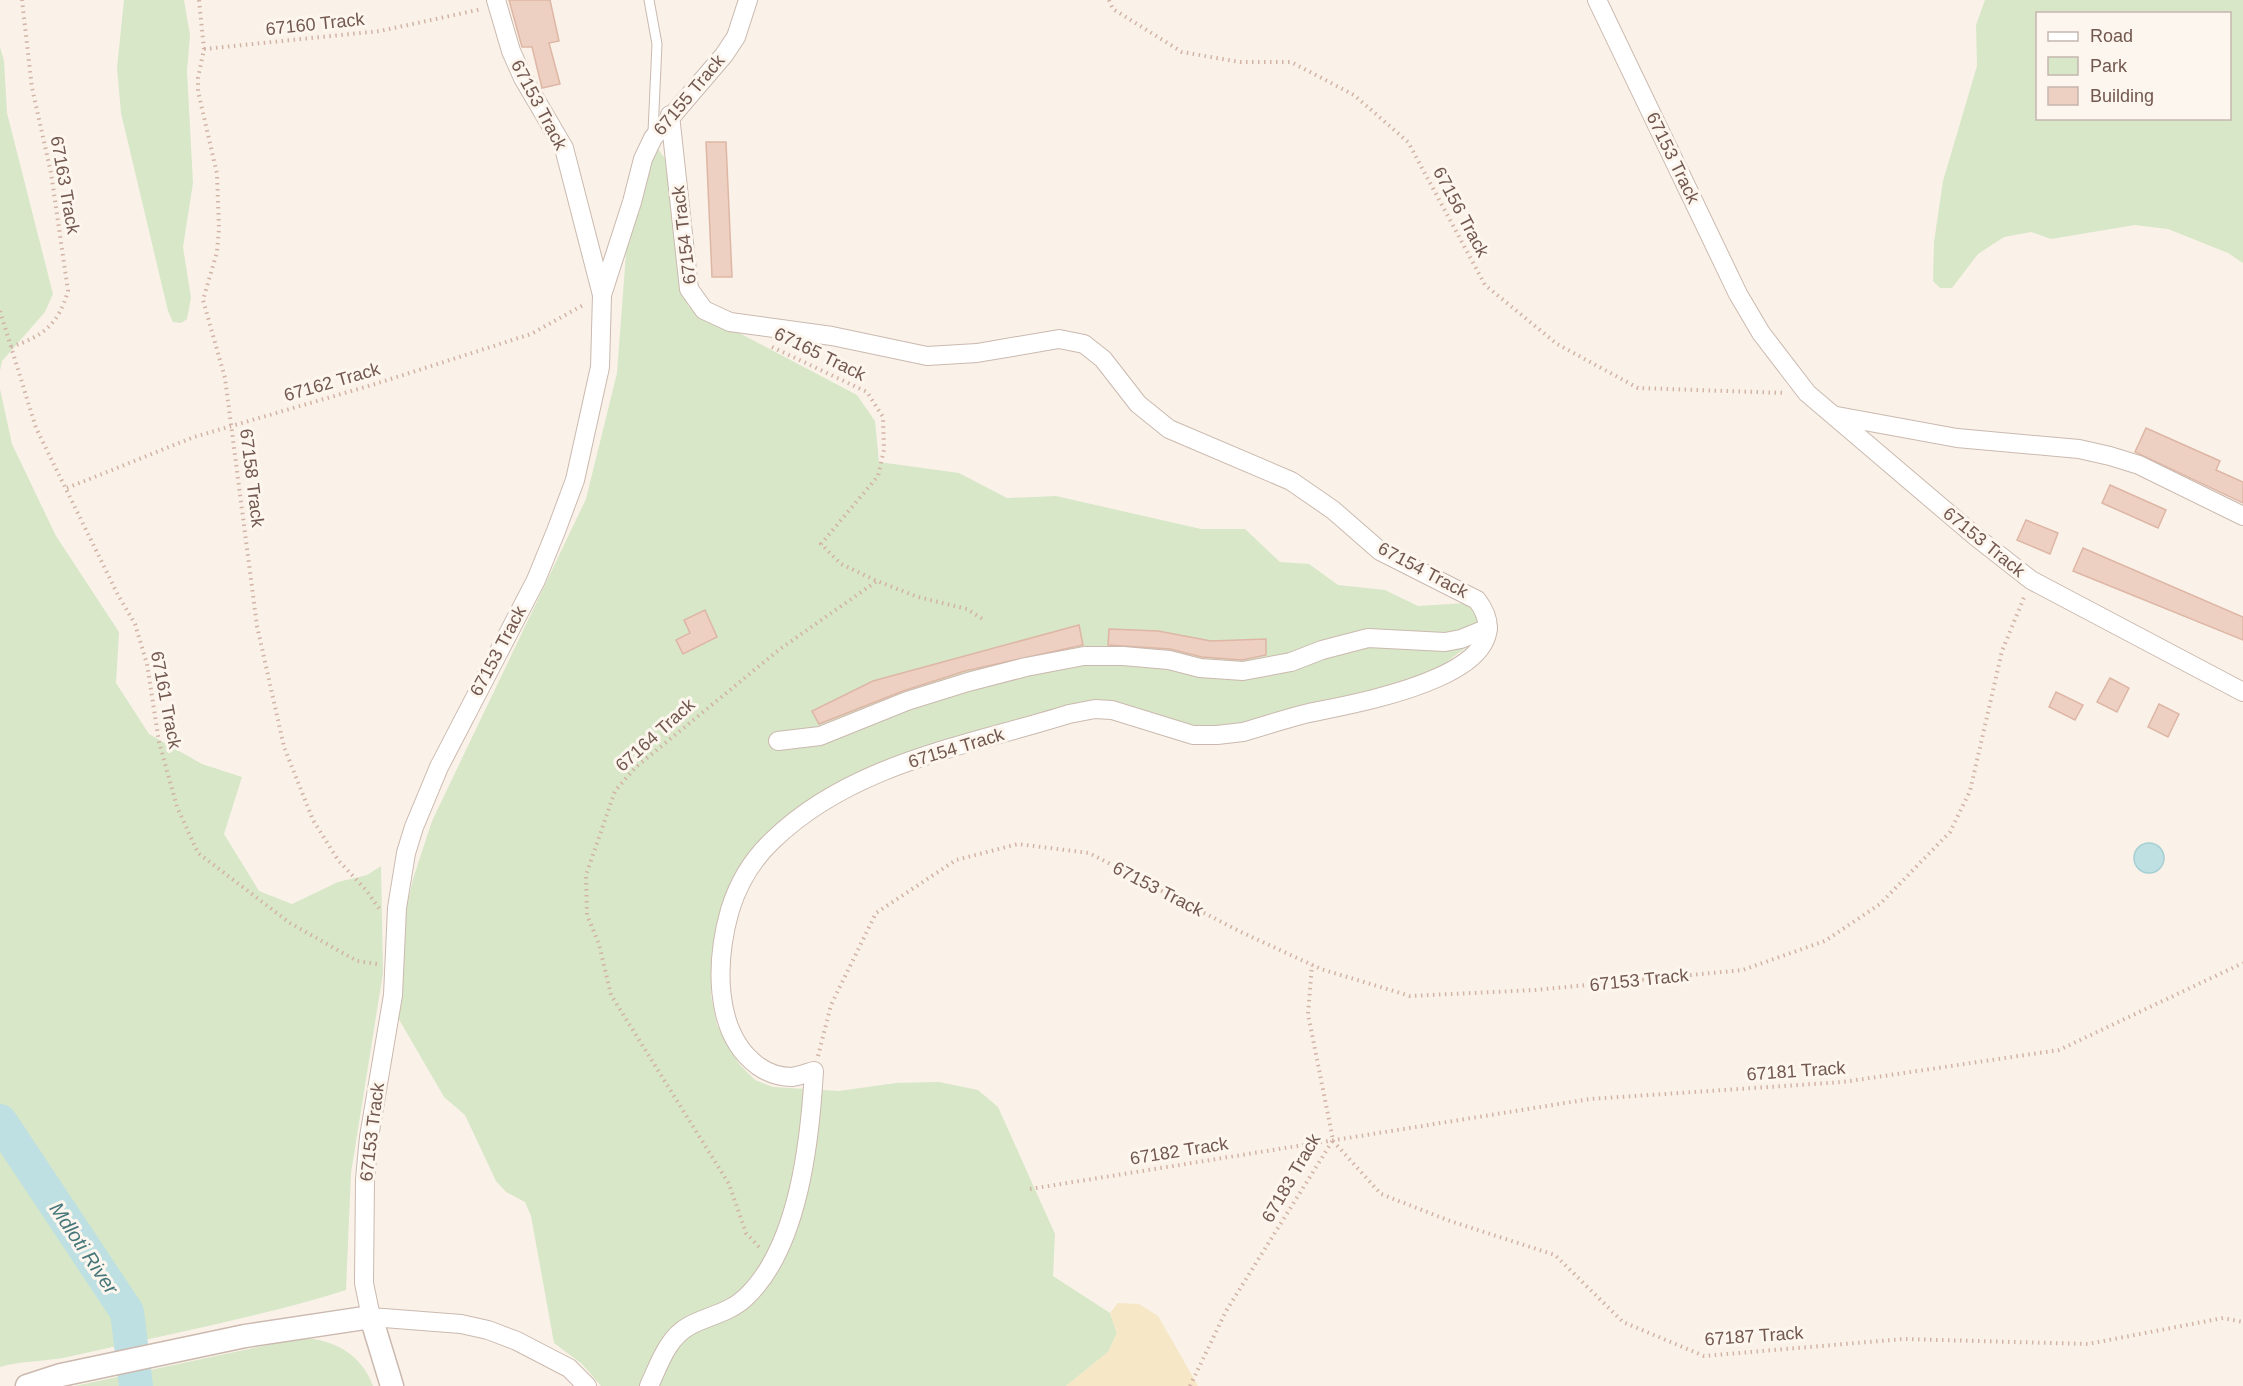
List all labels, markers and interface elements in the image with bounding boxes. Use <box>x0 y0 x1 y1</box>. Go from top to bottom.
street label: 67160 Track <box>265 9 366 39</box>
legend <box>2036 12 2231 120</box>
text: Road <box>2090 26 2133 46</box>
street label: 67155 Track <box>650 50 729 139</box>
text: Park <box>2090 56 2128 76</box>
street label: 67153 Track <box>507 57 572 154</box>
text: Building <box>2090 86 2154 106</box>
street label: 67153 Track <box>1642 109 1704 208</box>
street label: 67163 Track <box>47 134 84 236</box>
street label: 67156 Track <box>1429 164 1494 261</box>
street label: 67154 Track <box>668 184 700 285</box>
street label: 67165 Track <box>771 323 870 385</box>
street label: 67162 Track <box>282 358 383 405</box>
street label: 67158 Track <box>236 428 268 529</box>
street label: 67153 Track <box>1939 503 2030 582</box>
street label: 67154 Track <box>1375 538 1472 603</box>
street label: 67153 Track <box>466 602 531 699</box>
street label: 67161 Track <box>147 649 185 752</box>
street label: 67164 Track <box>611 694 699 776</box>
street label: 67154 Track <box>906 724 1007 772</box>
street label: 67153 Track <box>1109 858 1208 921</box>
street label: 67153 Track <box>1589 965 1690 995</box>
street label: 67181 Track <box>1746 1057 1847 1084</box>
street label: 67153 Track <box>356 1081 388 1182</box>
street label: 67183 Track <box>1258 1129 1325 1226</box>
street label: 67182 Track <box>1129 1133 1230 1169</box>
water label: Mdloti River <box>45 1198 123 1299</box>
street label: 67187 Track <box>1704 1322 1805 1349</box>

